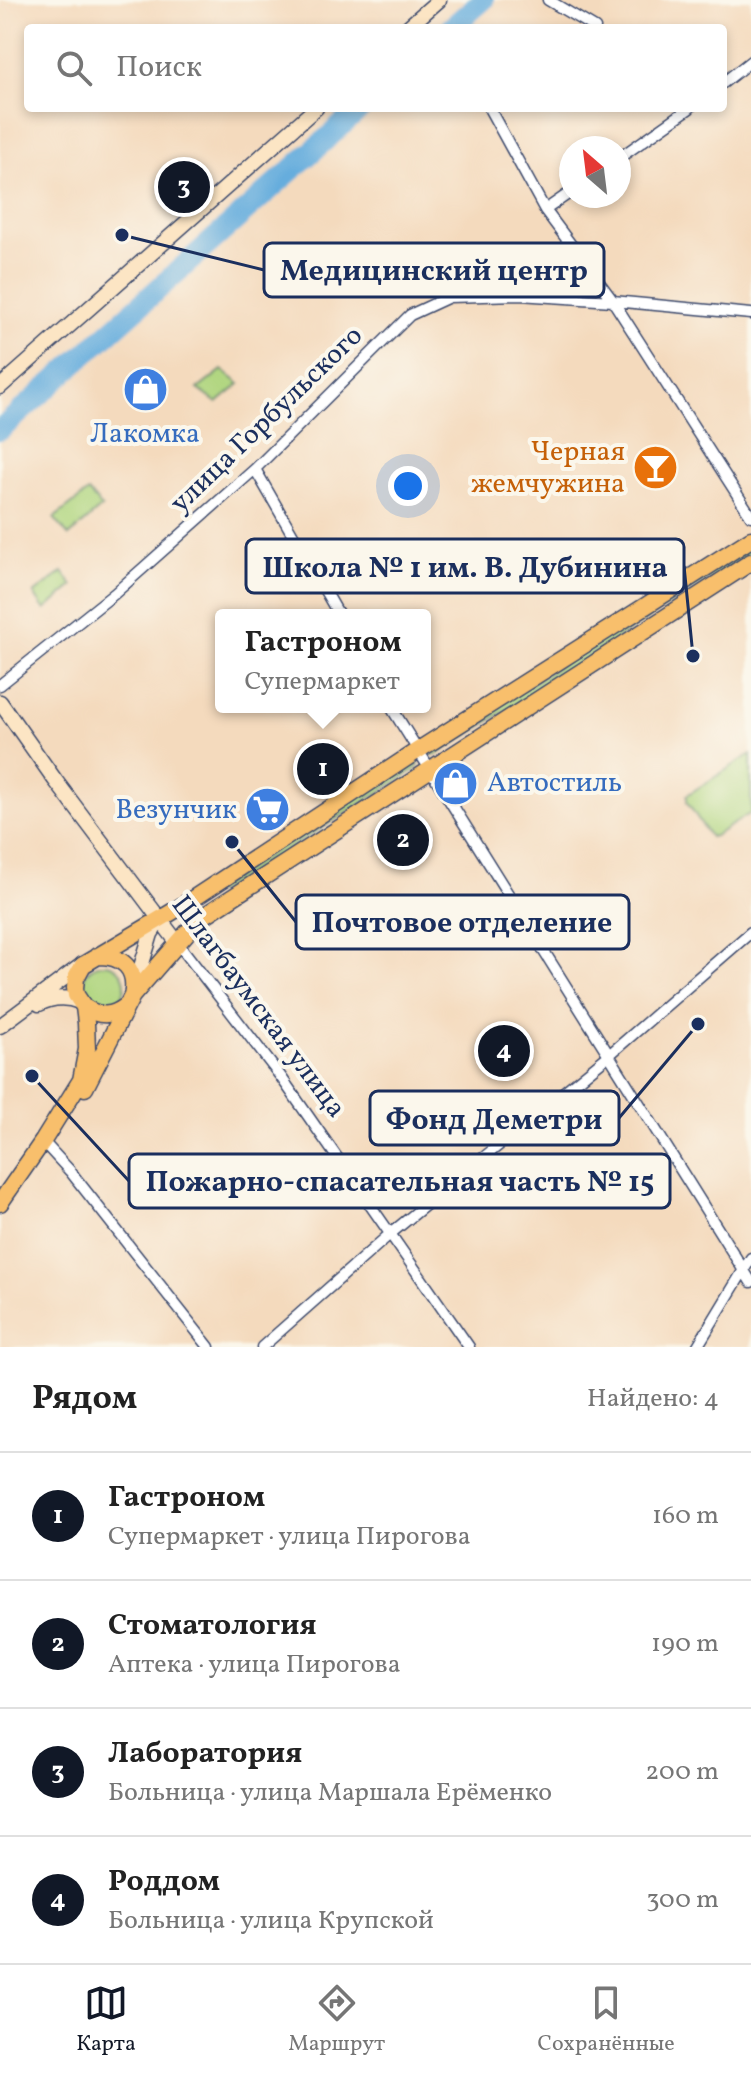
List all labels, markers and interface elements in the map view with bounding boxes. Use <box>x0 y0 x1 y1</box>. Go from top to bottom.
search box <box>24 24 727 112</box>
icon: search <box>52 46 96 90</box>
text: Поиск <box>116 47 202 89</box>
north arrow <box>559 136 631 208</box>
pin: 3 <box>158 157 210 217</box>
callout: Медицинский центр <box>264 243 604 297</box>
text: Медицинский центр <box>280 251 588 293</box>
street label: улица Горбульского <box>162 318 372 522</box>
shop icon: Лакомка <box>121 365 169 413</box>
place label: Лакомка <box>90 415 200 454</box>
place label: Черная жемчужина <box>471 433 625 504</box>
bar icon: Черная жемчужина <box>632 444 680 492</box>
your location <box>388 466 428 506</box>
callout: Школа № 1 им. В. Дубинина <box>246 539 684 593</box>
text: Школа № 1 им. В. Дубинина <box>262 548 668 590</box>
popup <box>215 609 431 713</box>
text: Гастроном <box>244 622 402 664</box>
text: Супермаркет <box>244 664 400 700</box>
pin: 1 <box>297 739 349 799</box>
shop icon: Автостиль <box>432 759 480 807</box>
place label: Автостиль <box>487 764 622 803</box>
supermarket icon: Везунчик <box>244 786 292 834</box>
place label: Везунчик <box>116 791 237 830</box>
pin: 2 <box>377 810 429 870</box>
street label: Шлагбаумская улица <box>161 888 355 1126</box>
callout: Почтовое отделение <box>296 895 629 949</box>
text: Почтовое отделение <box>312 903 612 945</box>
pin: 4 <box>478 1021 530 1081</box>
callout: Фонд Деметри <box>370 1091 619 1145</box>
text: Фонд Деметри <box>385 1100 603 1142</box>
callout: Пожарно-спасательная часть № 15 <box>129 1154 670 1208</box>
text: Пожарно-спасательная часть № 15 <box>145 1162 655 1204</box>
text: Рядом <box>32 1376 137 1423</box>
text: Найдено: 4 <box>587 1381 719 1417</box>
text: Гастроном <box>108 1477 265 1519</box>
text: 1 <box>53 1498 63 1534</box>
text: 160 m <box>652 1498 719 1534</box>
text: Супермаркет · улица Пирогова <box>108 1519 471 1555</box>
text: Стоматология <box>108 1605 317 1647</box>
text: 2 <box>51 1626 65 1662</box>
text: 190 m <box>651 1626 719 1662</box>
text: Аптека · улица Пирогова <box>108 1647 401 1683</box>
text: Лаборатория <box>108 1733 302 1775</box>
text: 3 <box>51 1754 65 1790</box>
text: 200 m <box>645 1754 719 1790</box>
text: Больница · улица Маршала Ерёменко <box>108 1775 552 1811</box>
text: Роддом <box>108 1861 220 1903</box>
text: 4 <box>50 1882 66 1918</box>
text: 300 m <box>646 1882 719 1918</box>
text: Больница · улица Крупской <box>108 1903 434 1939</box>
tab: Карта <box>76 1981 136 2060</box>
tab: Маршрут <box>288 1981 385 2060</box>
tab: Сохранённые <box>538 1981 675 2060</box>

